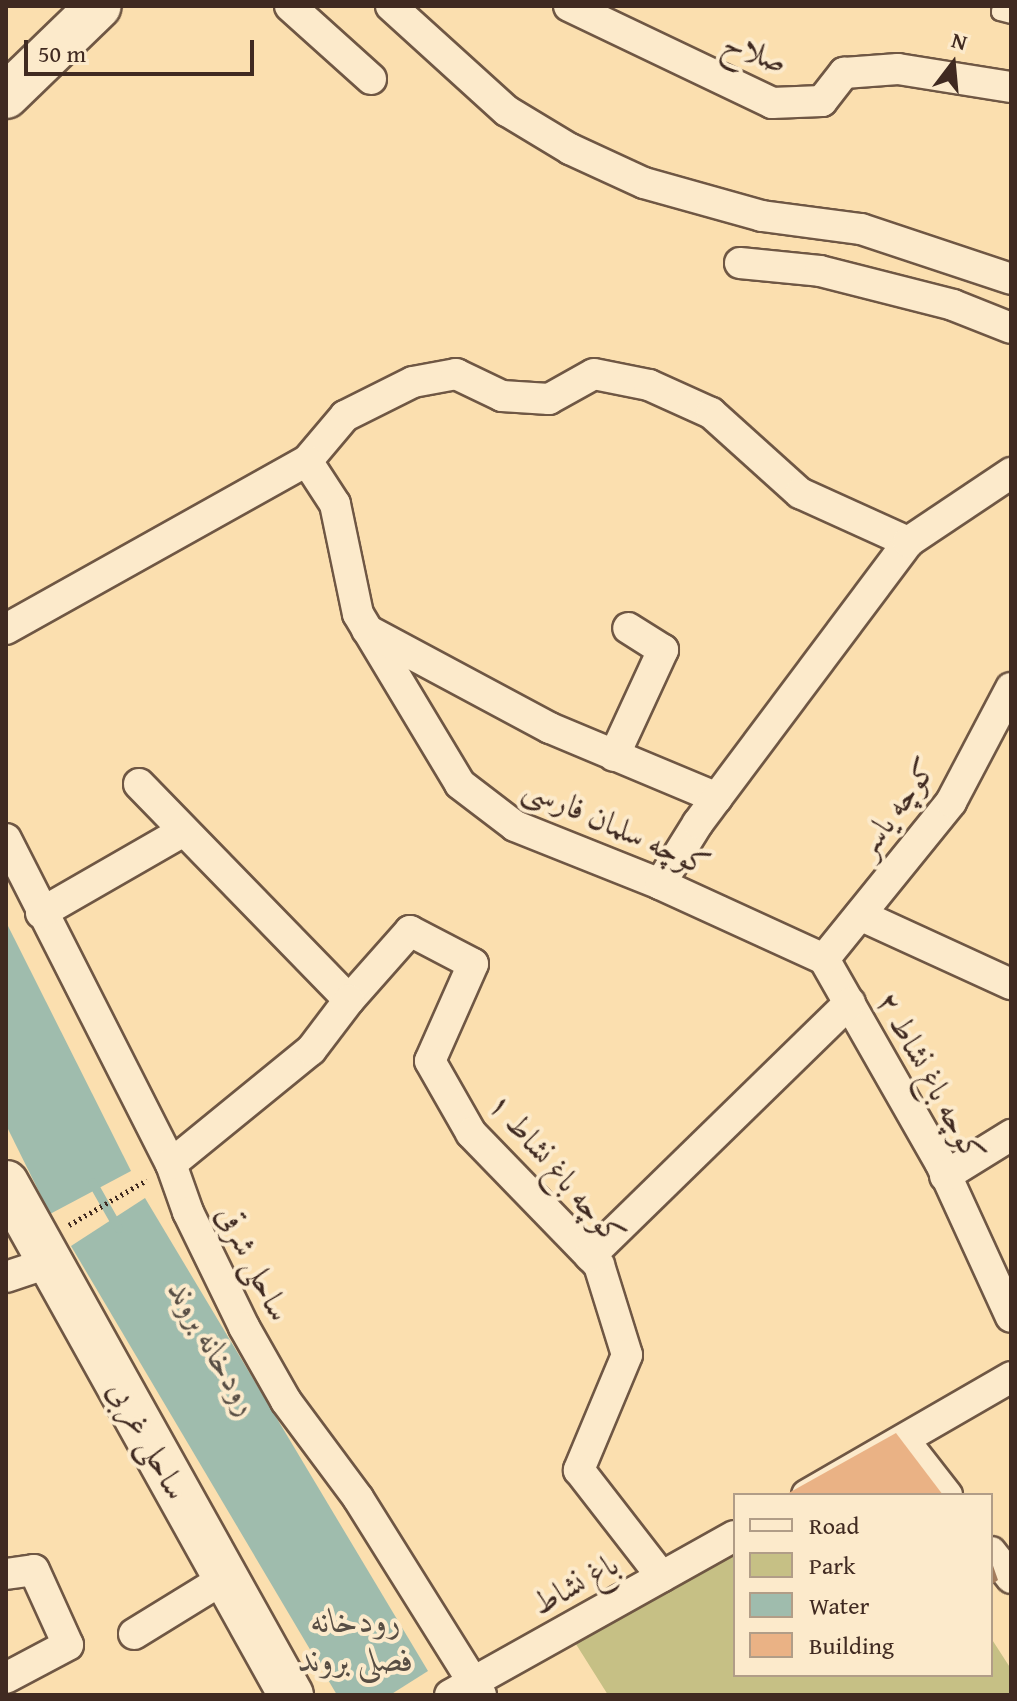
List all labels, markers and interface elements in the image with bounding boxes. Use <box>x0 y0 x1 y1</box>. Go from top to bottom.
street label: صلاح <box>718 23 792 81</box>
scale bar <box>28 24 258 74</box>
north arrow <box>913 24 993 104</box>
text: N <box>948 24 971 58</box>
text: 50 m <box>38 36 86 71</box>
street label: کوچه یاسر <box>847 750 945 864</box>
street label: کوچه سلمان فارسی <box>518 768 716 884</box>
street label: کوچه باغ نشاط ۲ <box>868 985 994 1169</box>
street label: کوچه باغ نشاط ۱ <box>480 1085 634 1253</box>
street label: ساحلی شرقی <box>209 1199 299 1327</box>
water label: رودخانه بروند <box>160 1272 270 1422</box>
street label: ساحلی غربی <box>100 1374 196 1506</box>
legend <box>733 1493 993 1677</box>
text: Road <box>809 1508 859 1543</box>
street label: باغ نشاط <box>525 1545 625 1623</box>
text: Park <box>809 1548 855 1583</box>
text: Water <box>809 1588 869 1623</box>
water label: رودخانه فصلی بروند <box>298 1599 414 1678</box>
text: Building <box>809 1628 894 1663</box>

